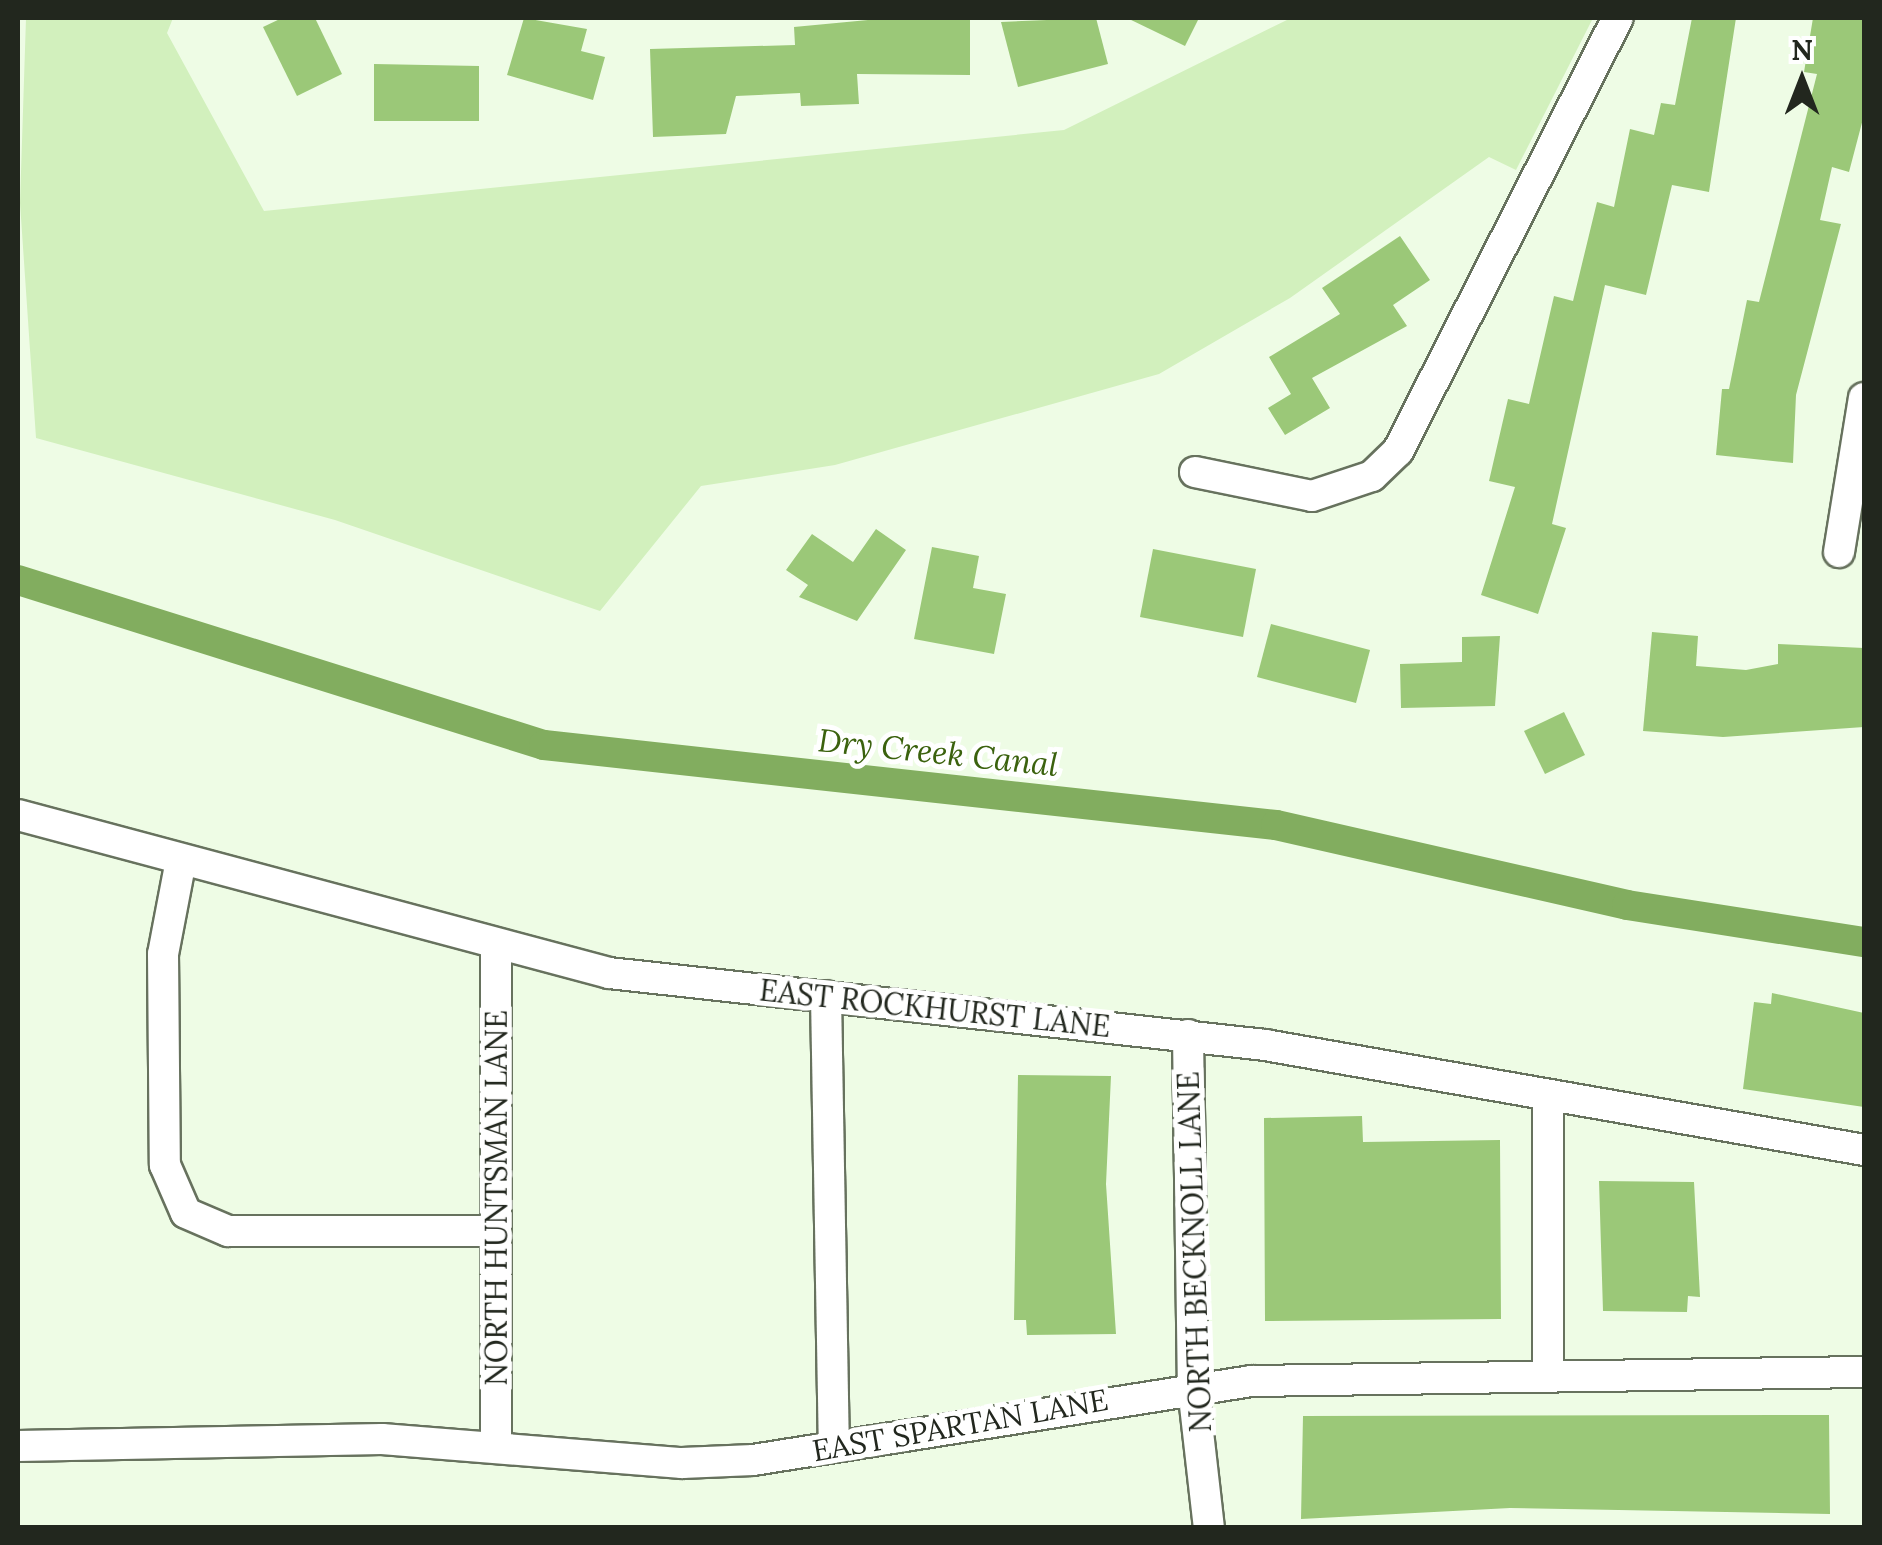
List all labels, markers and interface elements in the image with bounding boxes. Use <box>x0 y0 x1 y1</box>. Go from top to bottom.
north arrow <box>1752 30 1852 130</box>
text: N <box>1791 32 1813 68</box>
water label: Dry Creek Canal <box>816 721 1060 785</box>
street label: EAST ROCKHURST LANE <box>758 972 1112 1044</box>
street label: NORTH HUNTSMAN LANE <box>478 1010 514 1386</box>
street label: NORTH BECKNOLL LANE <box>1170 1071 1218 1433</box>
street label: EAST SPARTAN LANE <box>809 1381 1111 1469</box>

